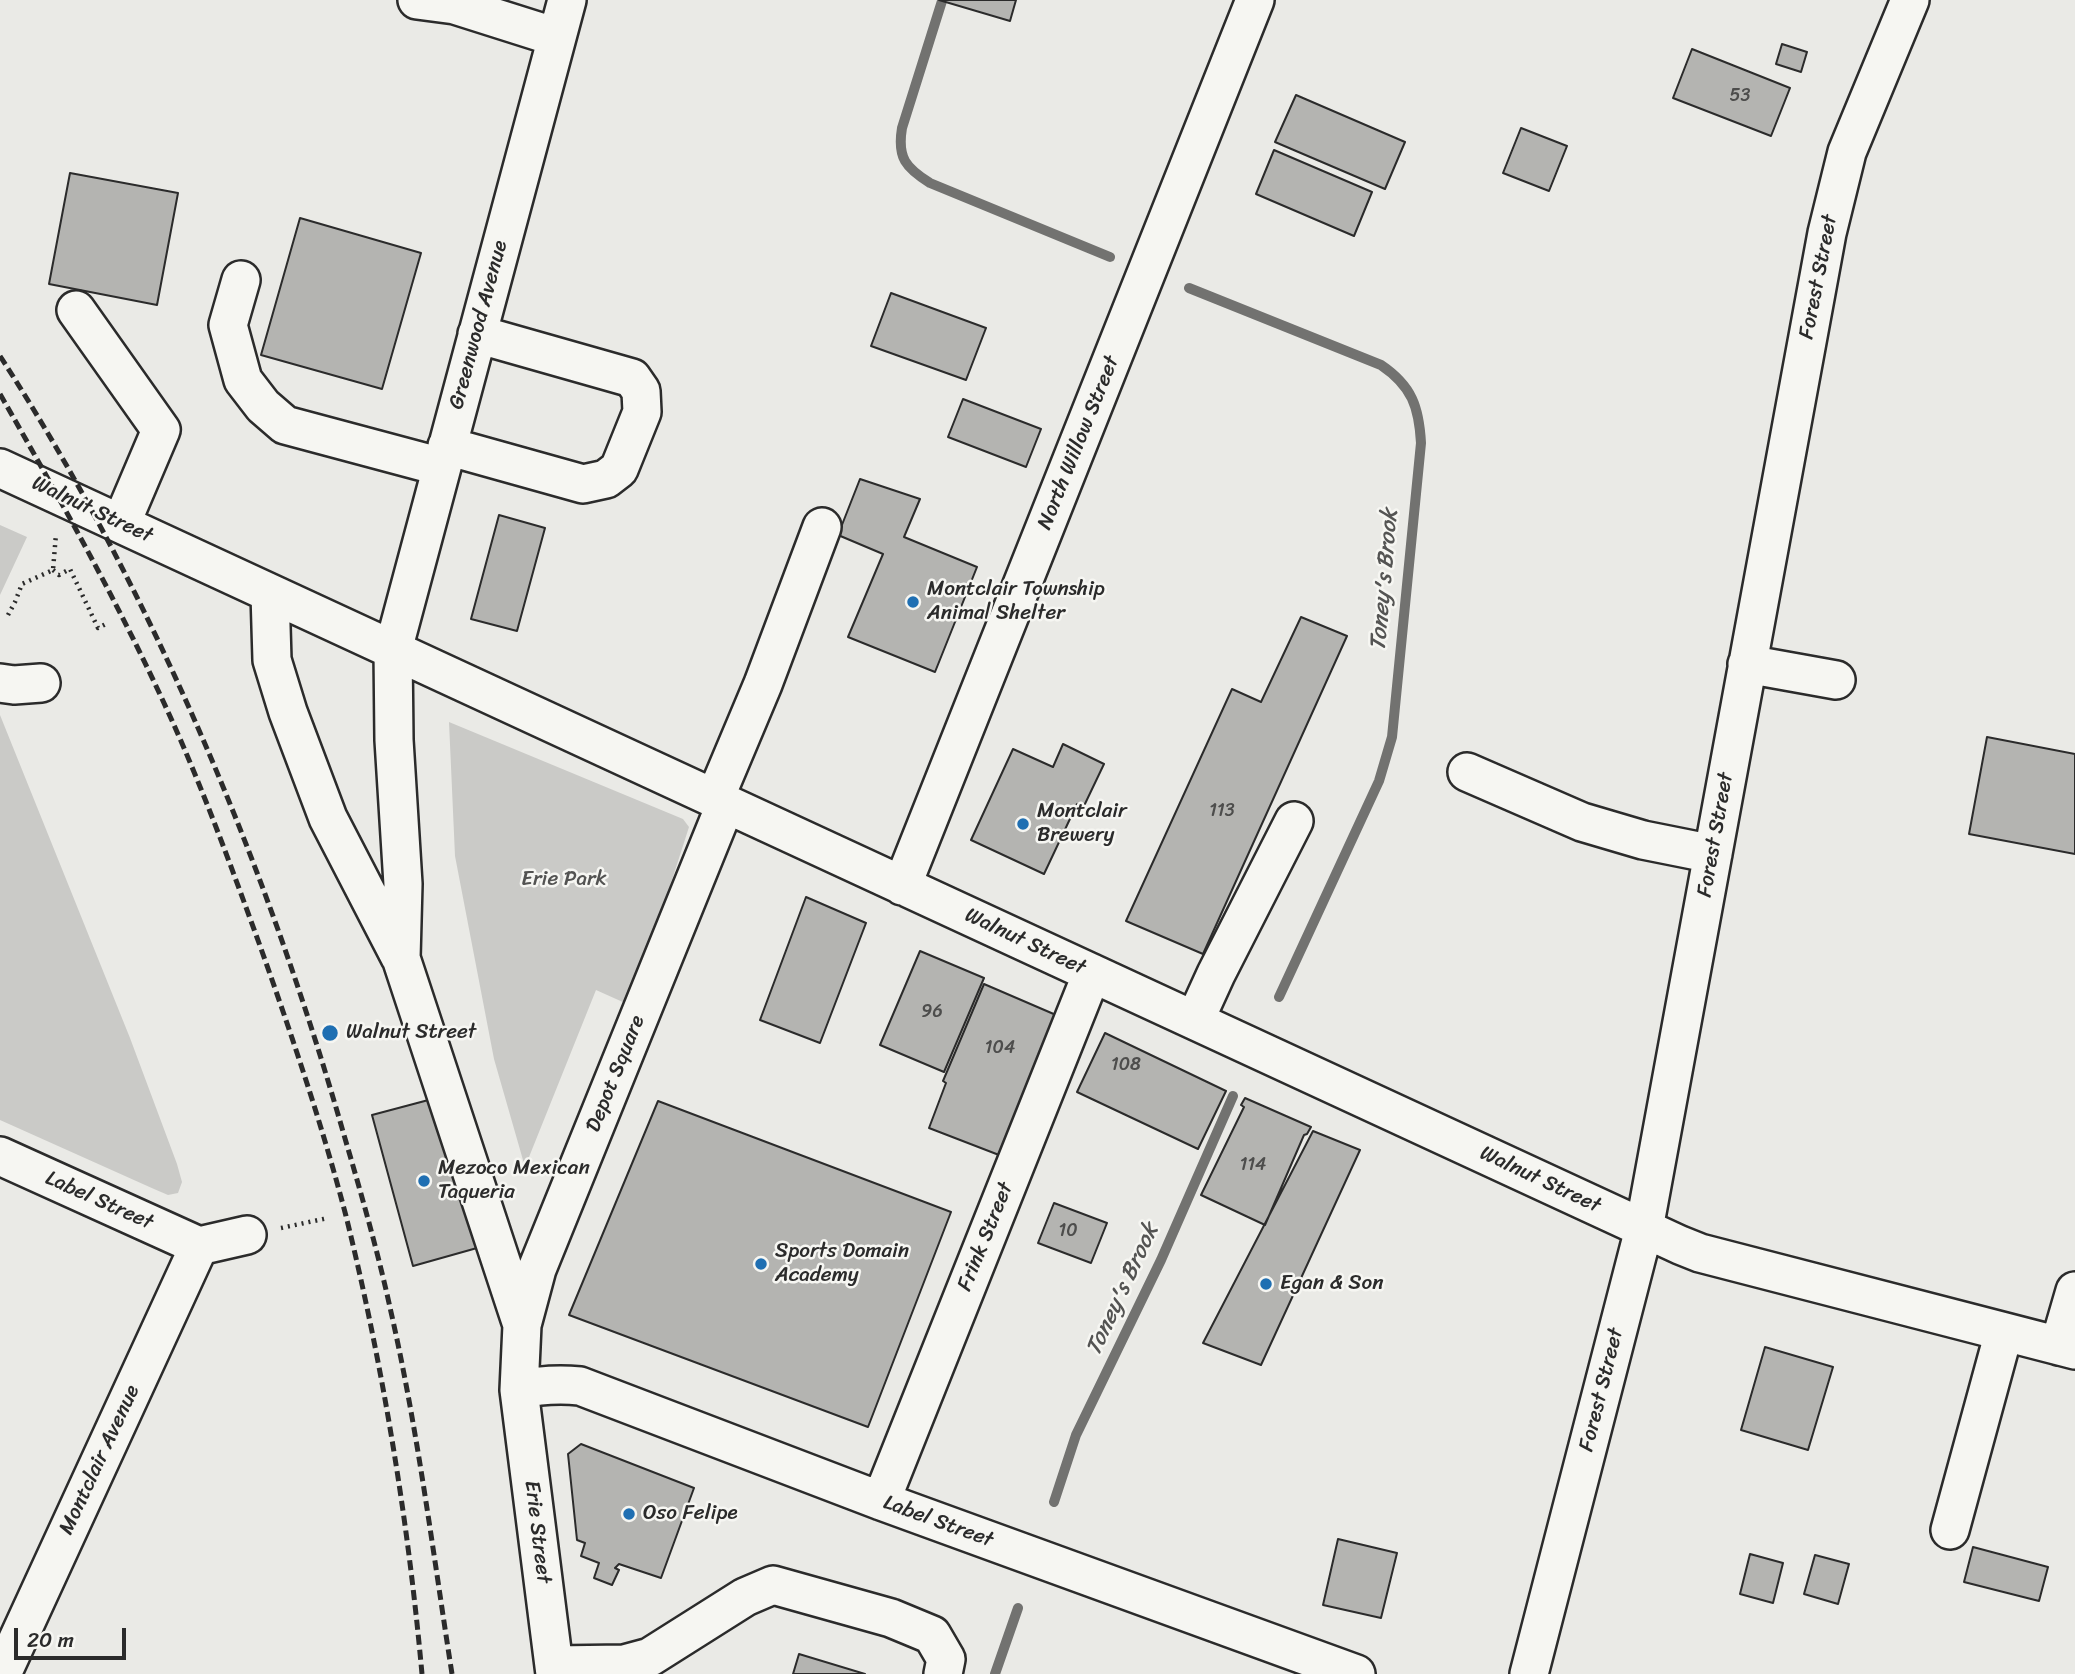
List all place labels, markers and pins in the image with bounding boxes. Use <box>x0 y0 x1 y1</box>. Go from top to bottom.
place label: Montclair Township Animal Shelter <box>927 577 1105 627</box>
marker: Montclair Township Animal Shelter <box>905 594 921 610</box>
place label: Montclair Brewery <box>1037 799 1127 849</box>
marker: Montclair Brewery <box>1015 816 1031 832</box>
place label: Walnut Street <box>346 1020 476 1046</box>
marker: Walnut Street <box>320 1023 340 1043</box>
place label: Mezoco Mexican Taqueria <box>438 1156 590 1206</box>
marker: Mezoco Mexican Taqueria <box>416 1173 432 1189</box>
place label: Sports Domain Academy <box>775 1239 909 1289</box>
marker: Sports Domain Academy <box>753 1256 769 1272</box>
place label: Egan & Son <box>1280 1271 1384 1297</box>
marker: Egan & Son <box>1258 1276 1274 1292</box>
place label: Oso Felipe <box>643 1501 738 1527</box>
marker: Oso Felipe <box>621 1506 637 1522</box>

